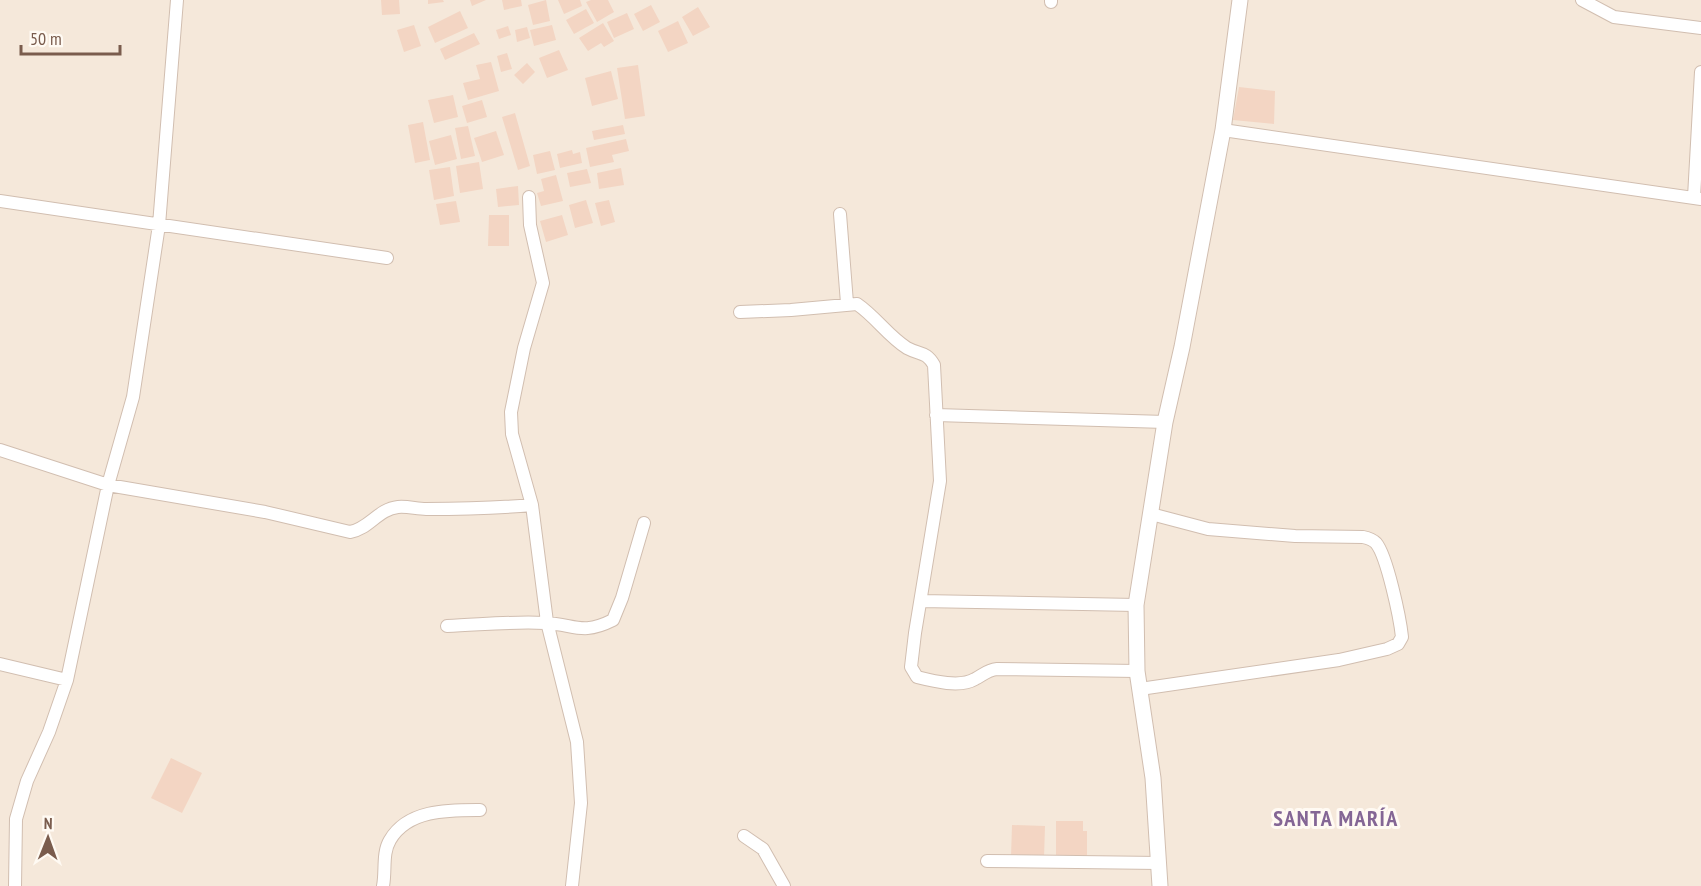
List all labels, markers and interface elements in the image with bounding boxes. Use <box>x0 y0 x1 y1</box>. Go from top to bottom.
scale bar <box>21 18 120 56</box>
text: 50 m <box>30 27 62 50</box>
district label: SANTA MARÍA <box>1273 804 1399 832</box>
north arrow <box>18 808 78 868</box>
text: N <box>44 813 53 833</box>

